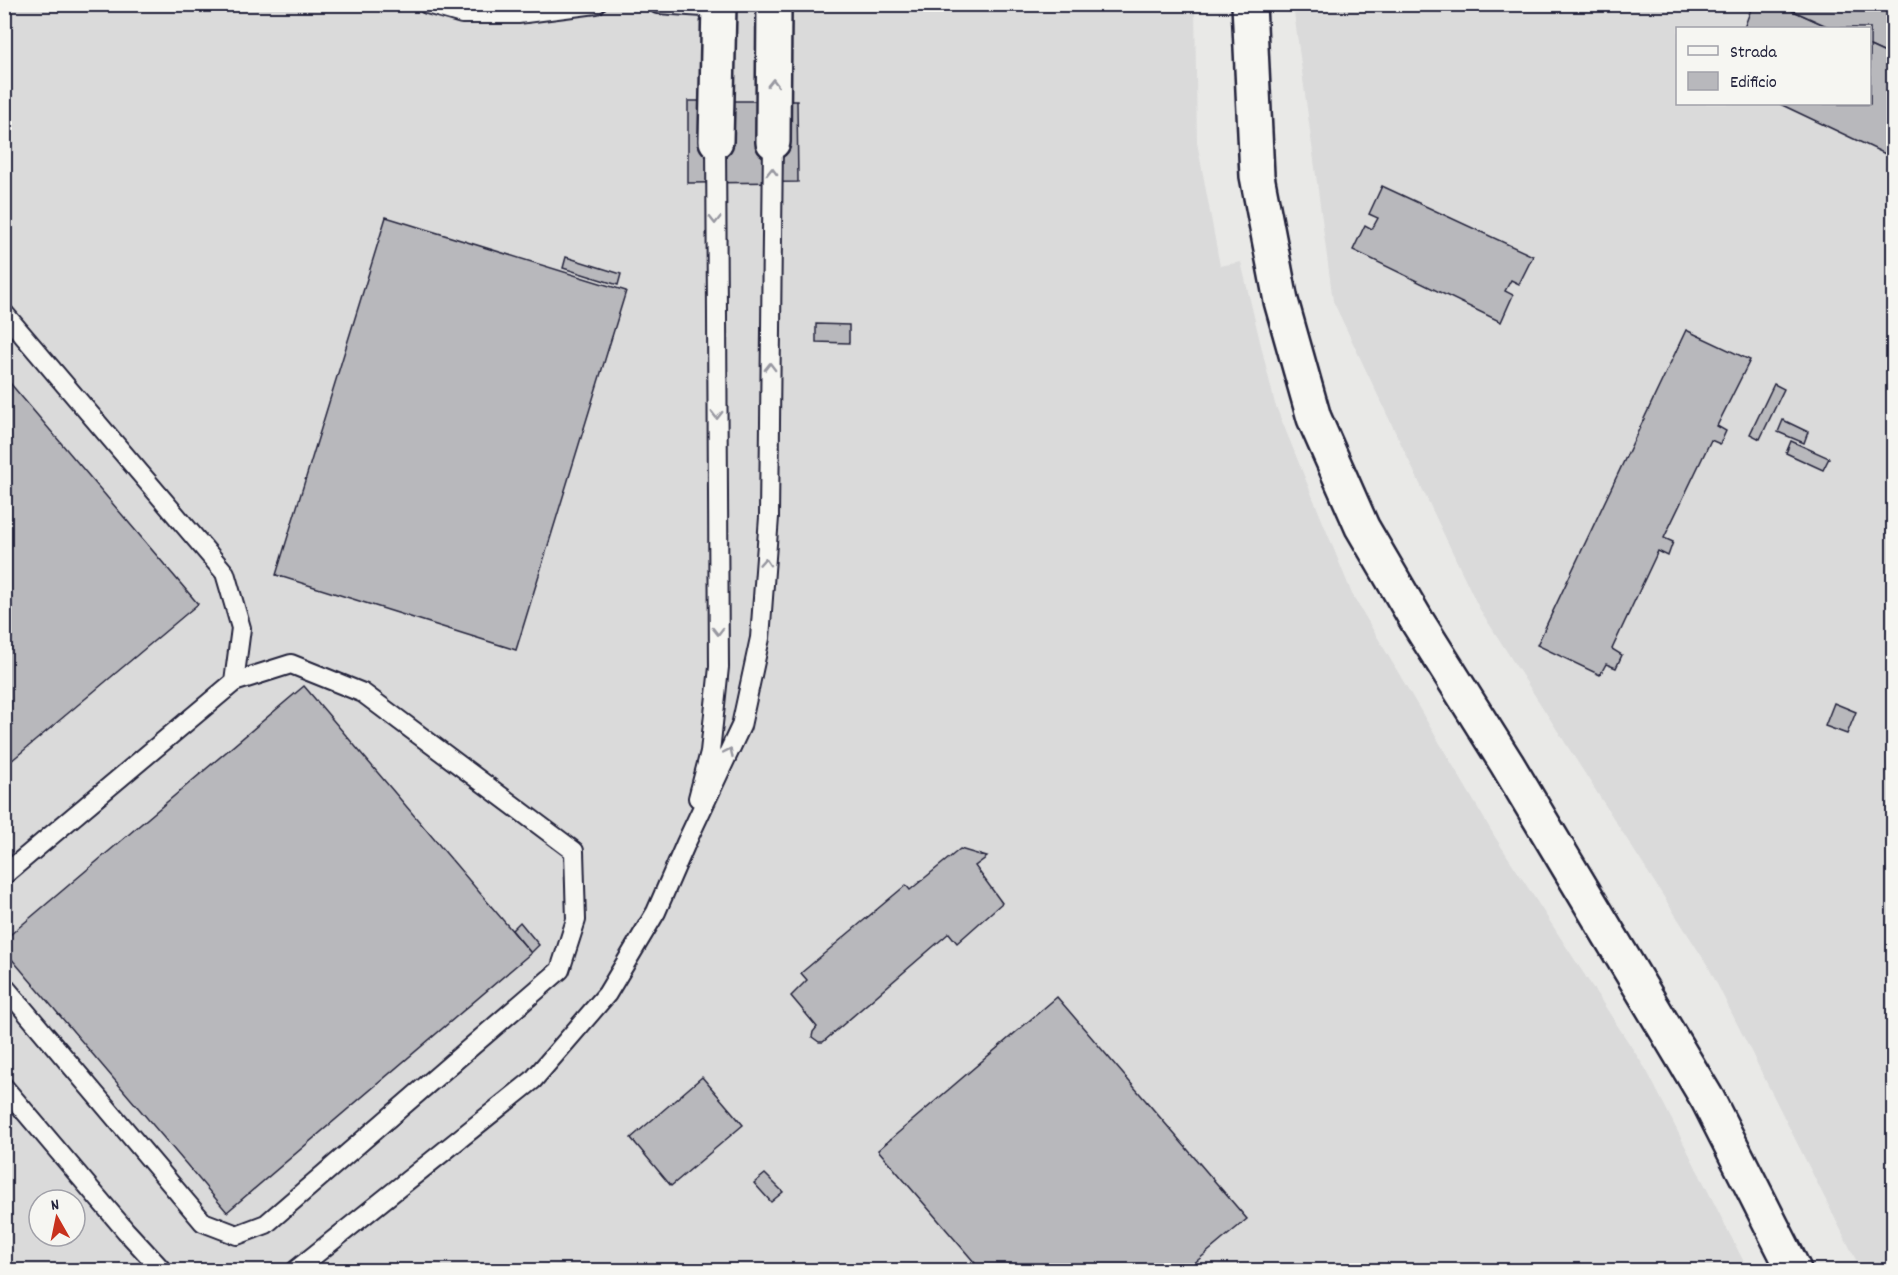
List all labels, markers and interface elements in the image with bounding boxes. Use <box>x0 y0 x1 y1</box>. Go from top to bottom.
legend <box>1676 27 1871 105</box>
text: Strada <box>1730 41 1777 66</box>
text: Edificio <box>1730 71 1777 96</box>
one-way arrow <box>767 79 779 88</box>
one-way arrow <box>766 168 779 177</box>
one-way arrow <box>709 215 722 224</box>
one-way arrow <box>764 363 776 372</box>
one-way arrow <box>711 410 723 419</box>
one-way arrow <box>759 558 772 567</box>
one-way arrow <box>712 626 724 635</box>
one-way arrow <box>722 748 734 759</box>
north arrow <box>27 1188 87 1248</box>
text: N <box>49 1194 61 1218</box>

